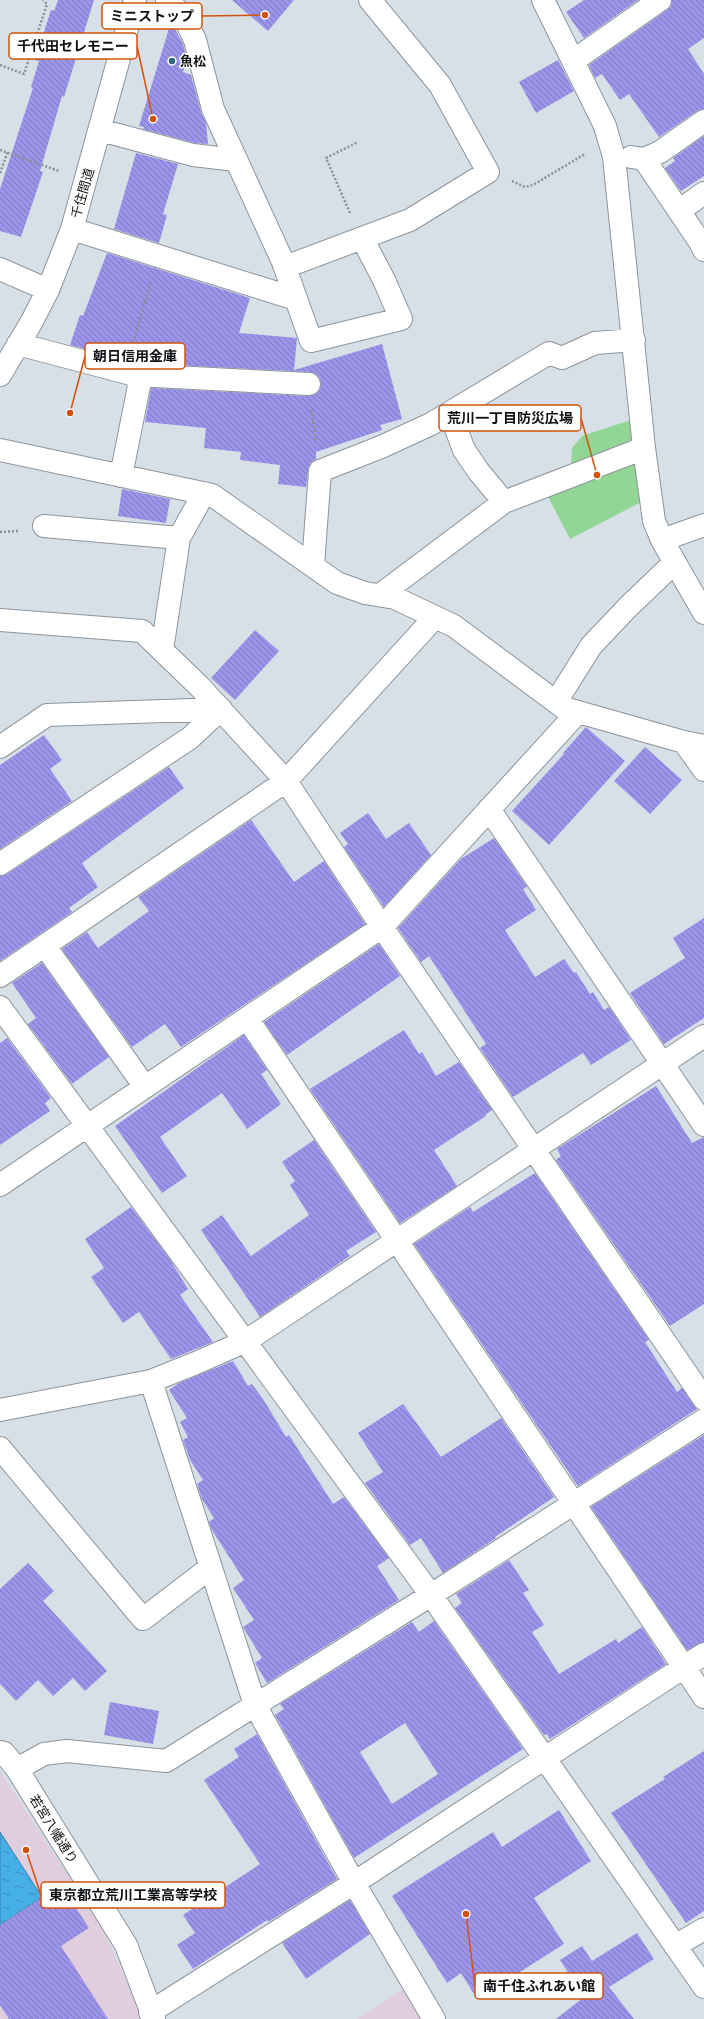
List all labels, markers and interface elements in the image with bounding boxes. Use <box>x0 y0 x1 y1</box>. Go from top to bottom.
callout: ミニストップ <box>102 3 202 29</box>
text: ミニストップ <box>110 8 194 24</box>
callout: 千代田セレモニー <box>9 33 137 59</box>
text: 千代田セレモニー <box>17 38 129 54</box>
place label: 魚松 <box>180 54 206 69</box>
marker: 魚松 <box>167 56 177 66</box>
street label: 千住間道 <box>68 166 97 220</box>
callout: 朝日信用金庫 <box>85 343 185 369</box>
text: 朝日信用金庫 <box>93 348 177 364</box>
callout: 荒川一丁目防災広場 <box>439 405 581 431</box>
text: 荒川一丁目防災広場 <box>447 410 573 426</box>
street label: 若宮八幡通り <box>27 1792 81 1866</box>
callout: 東京都立荒川工業高等学校 <box>41 1882 225 1908</box>
text: 東京都立荒川工業高等学校 <box>49 1887 217 1903</box>
callout: 南千住ふれあい館 <box>475 1973 603 1999</box>
text: 南千住ふれあい館 <box>483 1978 595 1994</box>

